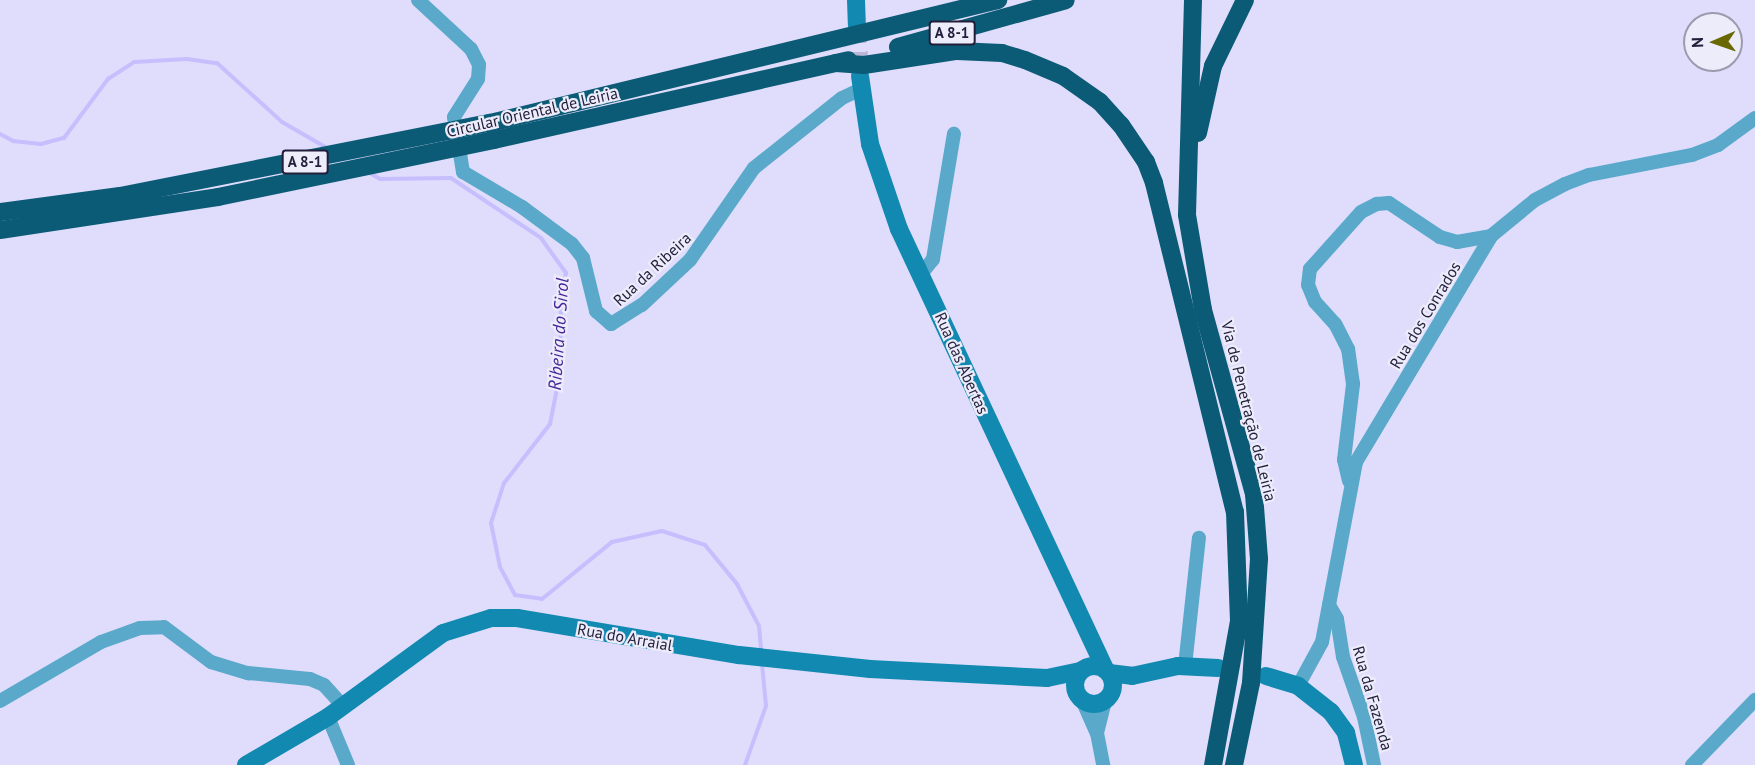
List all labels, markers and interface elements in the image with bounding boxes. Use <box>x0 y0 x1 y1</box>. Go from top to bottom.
north arrow <box>1683 12 1743 72</box>
road number: A 8-1 <box>928 21 976 45</box>
text: N <box>1687 37 1707 48</box>
street label: Circular Oriental de Leiria <box>444 83 620 141</box>
road number: A 8-1 <box>281 150 329 174</box>
street label: Rua da Ribeira <box>609 228 695 310</box>
street label: Rua dos Conrados <box>1385 258 1465 372</box>
water label: Ribeira do Sirol <box>544 277 574 391</box>
street label: Rua das Abertas <box>931 309 993 417</box>
street label: Via de Penetração de Leiria <box>1217 319 1281 503</box>
street label: Rua do Arraial <box>576 619 674 655</box>
street label: Rua da Fazenda <box>1349 644 1397 752</box>

